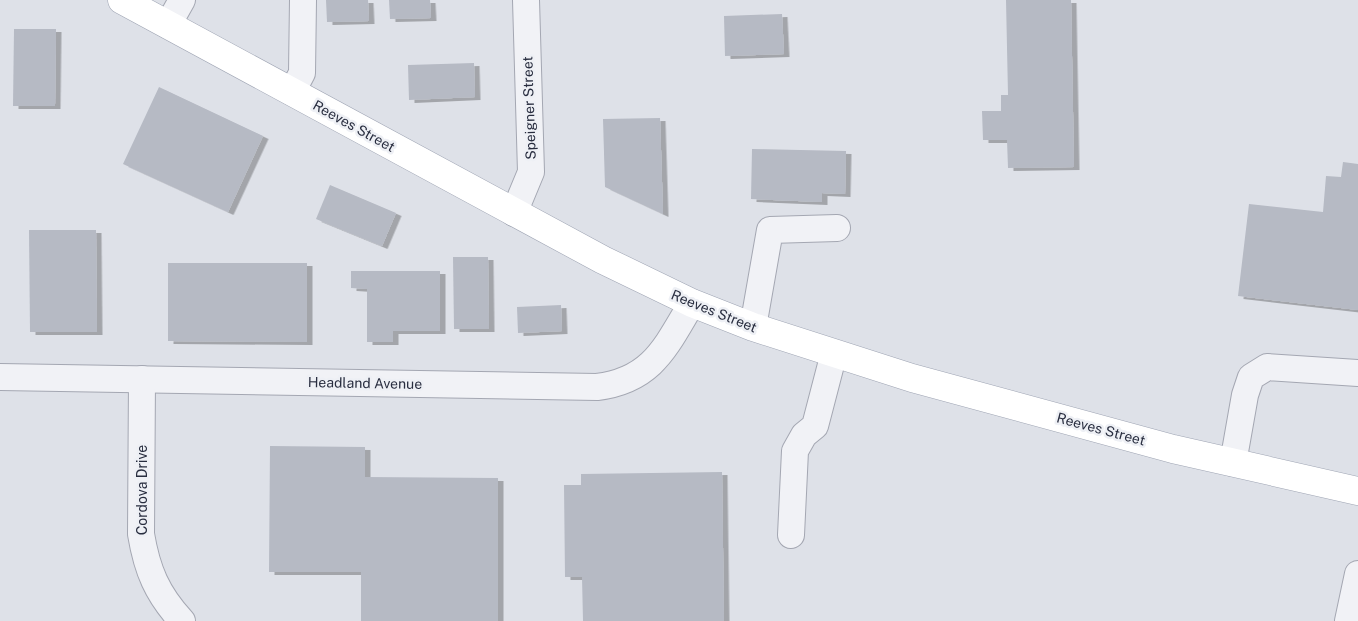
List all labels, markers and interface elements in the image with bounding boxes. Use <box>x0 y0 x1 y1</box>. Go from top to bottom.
street label: Speigner Street <box>519 56 539 160</box>
street label: Reeves Street <box>310 97 398 155</box>
street label: Reeves Street <box>669 287 759 335</box>
street label: Headland Avenue <box>308 374 422 392</box>
street label: Reeves Street <box>1055 409 1147 449</box>
street label: Cordova Drive <box>134 445 150 535</box>

